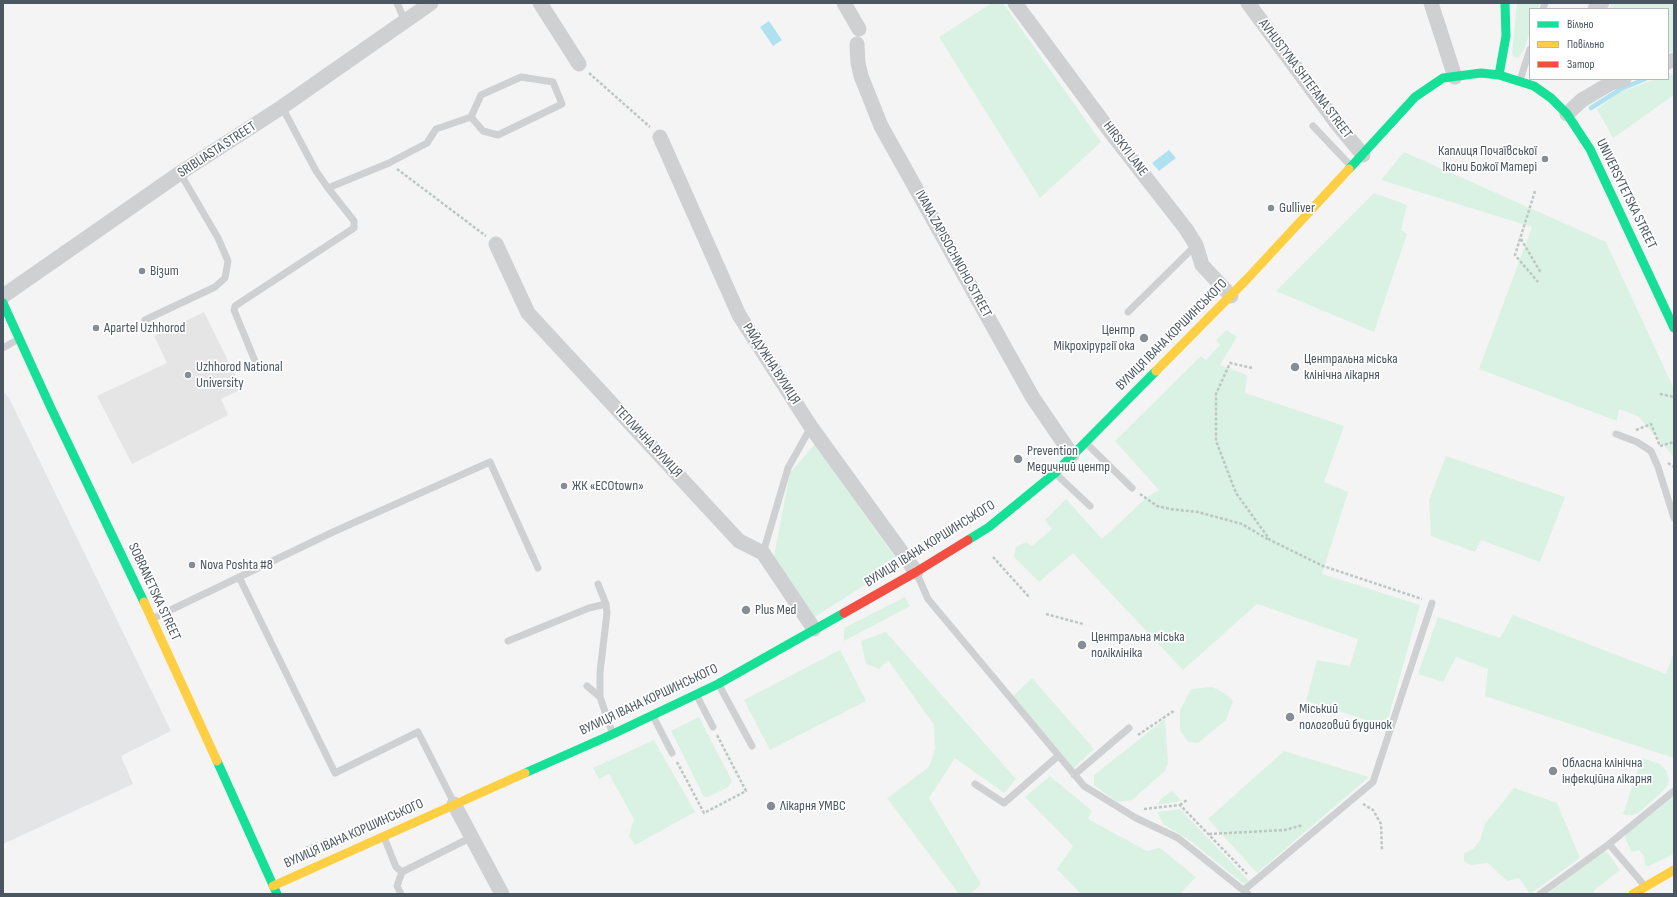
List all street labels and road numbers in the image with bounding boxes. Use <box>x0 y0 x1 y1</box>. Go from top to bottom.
street label: AVHUSTYNA SHTEFANA STREET <box>1255 16 1355 142</box>
street label: SRIBLIASTA STREET <box>175 118 259 182</box>
street label: HIRSKYI LANE <box>1099 118 1151 180</box>
street label: UNIVERSYTETSKA STREET <box>1592 136 1660 252</box>
street label: IVANA ZAPISOCHNOHO STREET <box>911 187 995 321</box>
street label: ВУЛИЦЯ ІВАНА КОРШИНСЬКОГО <box>1113 276 1231 394</box>
street label: РАЙДУЖНА ВУЛИЦЯ <box>739 320 803 408</box>
street label: ТЕПЛИЧНА ВУЛИЦЯ <box>611 403 685 481</box>
street label: ВУЛИЦЯ ІВАНА КОРШИНСЬКОГО <box>862 497 998 591</box>
street label: SOBRANETSKA STREET <box>124 541 184 643</box>
street label: ВУЛИЦЯ ІВАНА КОРШИНСЬКОГО <box>577 661 721 739</box>
street label: ВУЛИЦЯ ІВАНА КОРШИНСЬКОГО <box>282 796 426 872</box>

